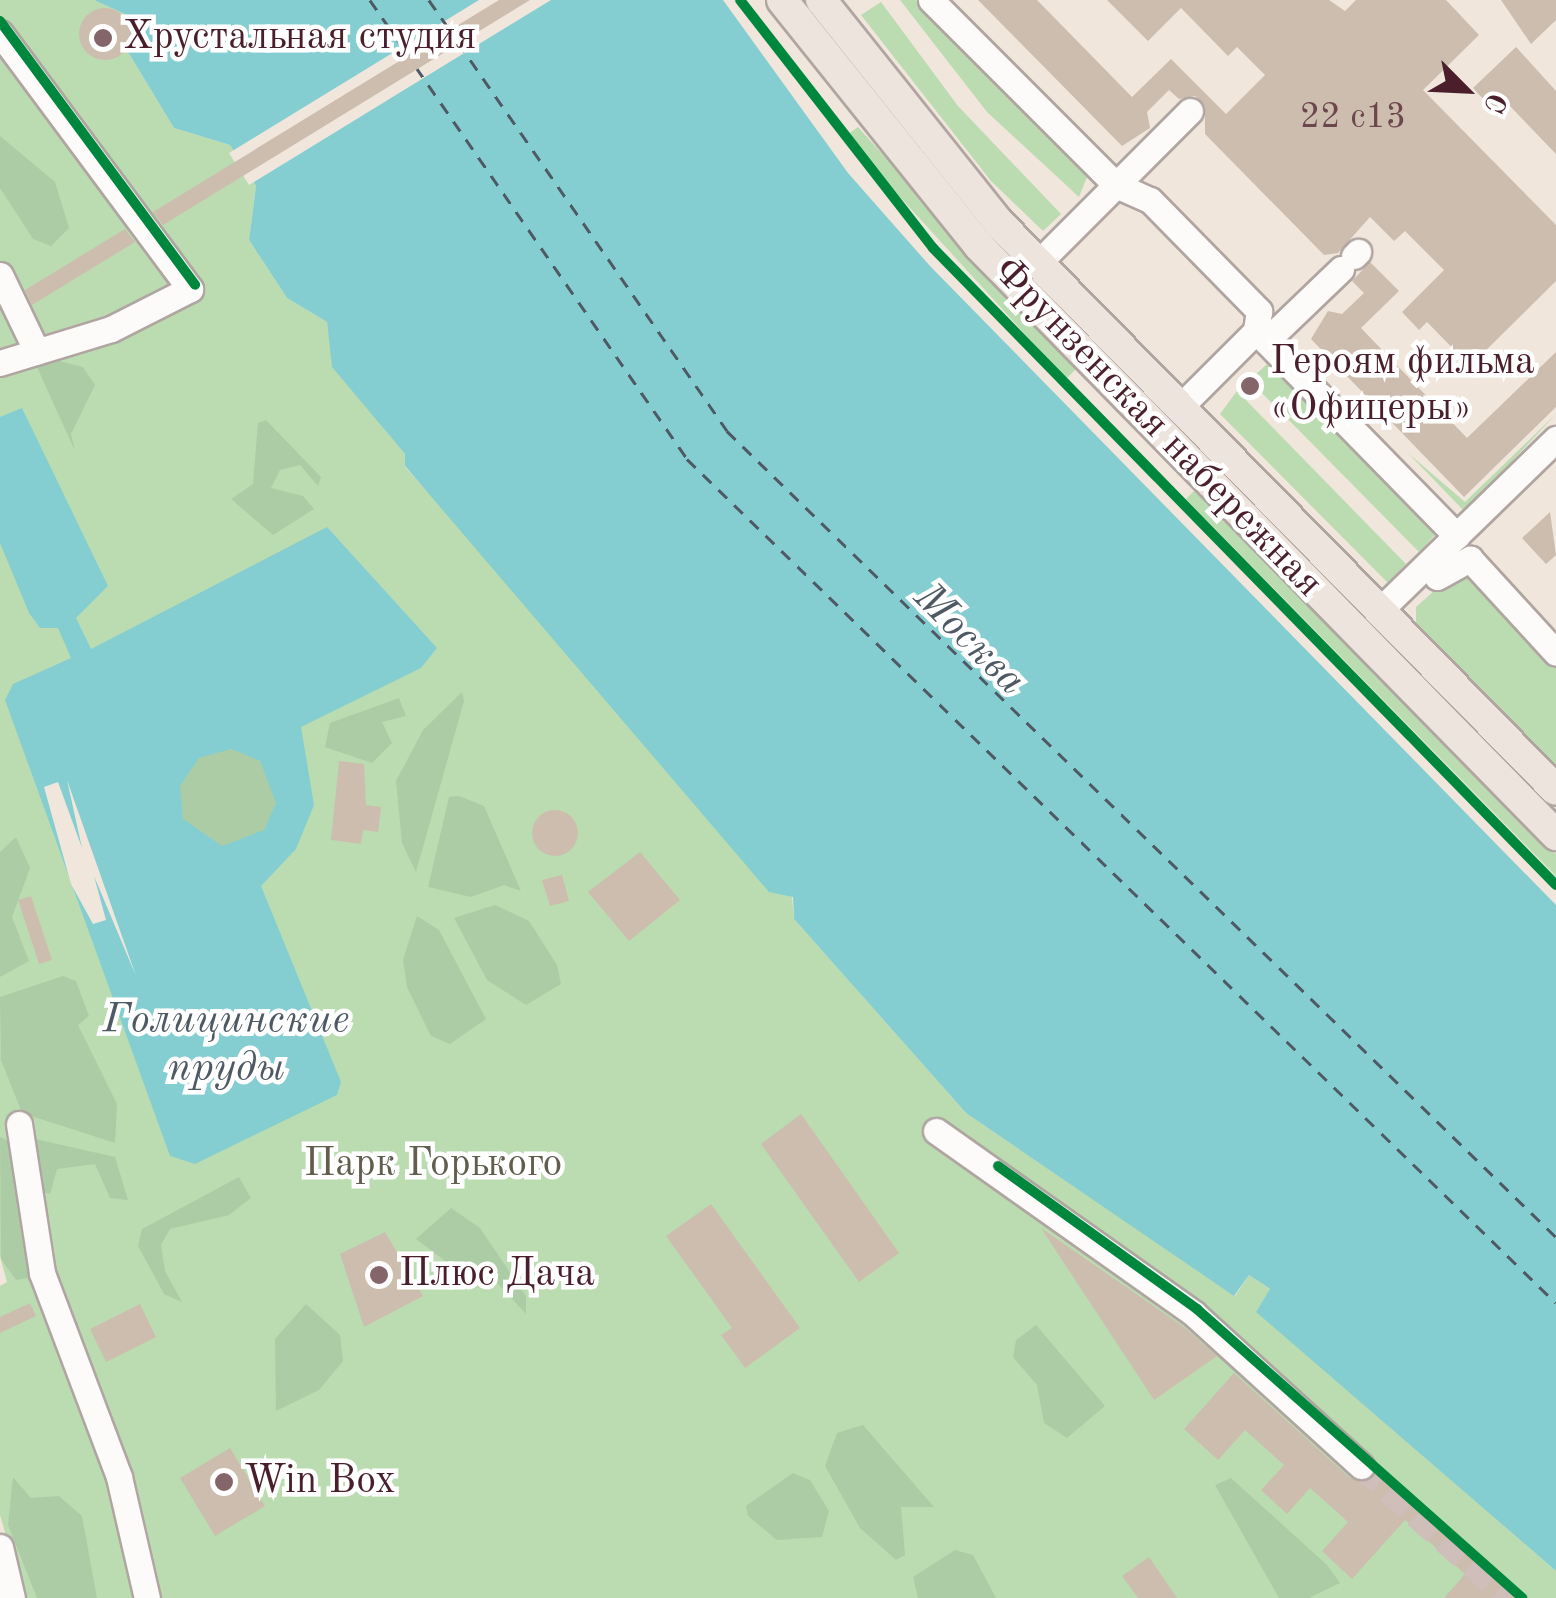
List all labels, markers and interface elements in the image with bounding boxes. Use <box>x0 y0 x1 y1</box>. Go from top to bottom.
place label: Хрустальная студия <box>123 14 476 62</box>
marker: Хрустальная студия <box>92 27 114 49</box>
north arrow <box>1416 40 1516 140</box>
text: С <box>1477 88 1510 116</box>
house number: 22 с13 <box>1300 97 1406 139</box>
street label: Фрунзенская набережная <box>982 248 1332 608</box>
place label: Героям фильма «Офицеры» <box>1270 339 1535 433</box>
marker: Героям фильма «Офицеры» <box>1239 375 1261 397</box>
water label: Москва <box>902 573 1036 707</box>
water label: Голицинские пруды <box>103 996 349 1094</box>
park label: Парк Горького <box>304 1141 562 1189</box>
place label: Плюс Дача <box>399 1251 595 1299</box>
marker: Плюс Дача <box>368 1264 390 1286</box>
place label: Win Box <box>244 1458 396 1506</box>
marker: Win Box <box>213 1471 235 1493</box>

